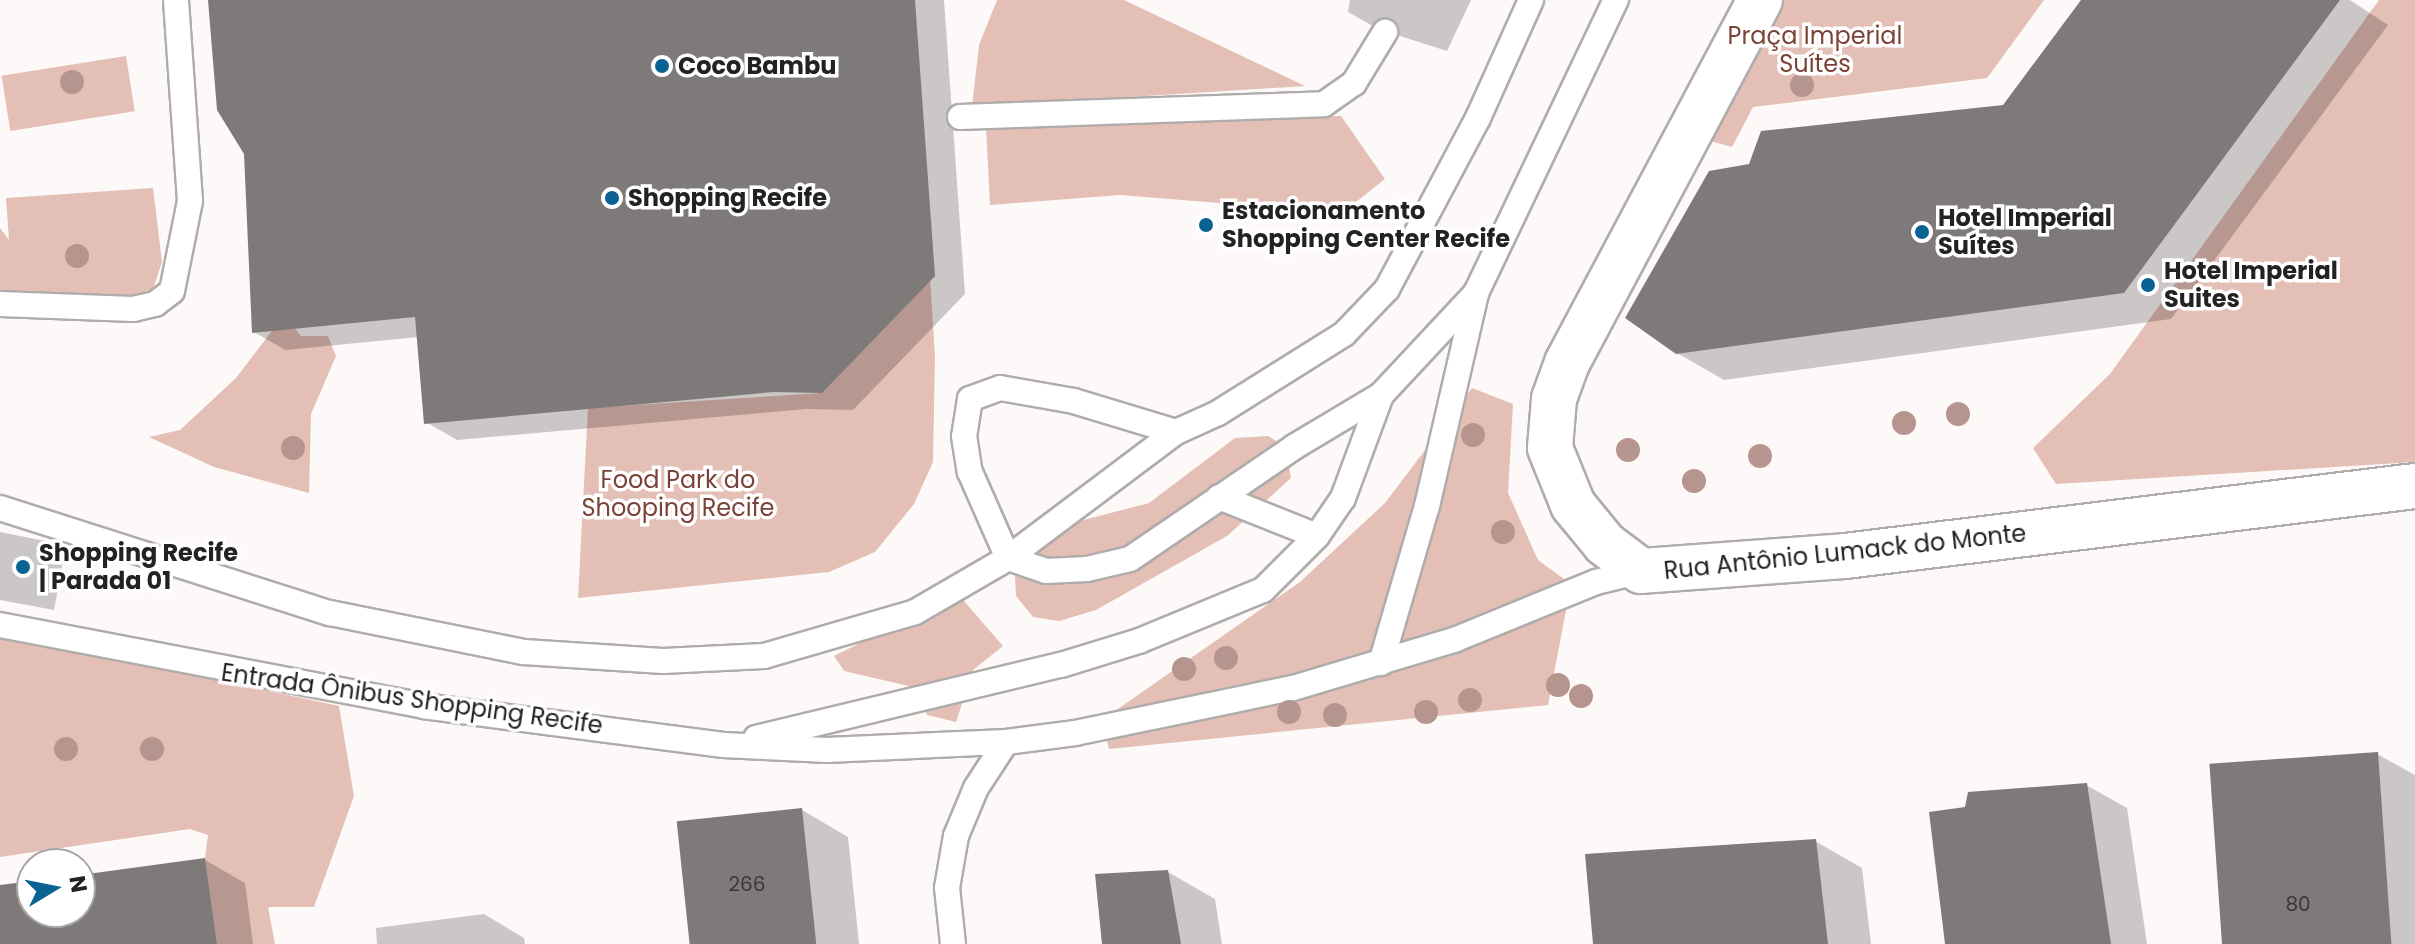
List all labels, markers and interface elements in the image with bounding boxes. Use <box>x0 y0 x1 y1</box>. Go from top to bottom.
park label: Praça Imperial Suítes <box>1728 22 1902 78</box>
place label: Coco Bambu <box>678 52 836 80</box>
marker: Coco Bambu <box>653 57 671 75</box>
place label: Shopping Recife <box>628 184 827 212</box>
marker: Shopping Recife <box>603 189 621 207</box>
place label: Estacionamento Shopping Center Recife <box>1222 197 1510 253</box>
place label: Hotel Imperial Suítes <box>1938 204 2112 260</box>
marker: Estacionamento Shopping Center Recife <box>1197 216 1215 234</box>
marker: Hotel Imperial Suítes <box>1913 223 1931 241</box>
place label: Hotel Imperial Suites <box>2164 257 2338 313</box>
marker: Hotel Imperial Suites <box>2139 276 2157 294</box>
park label: Food Park do Shooping Recife <box>581 466 775 522</box>
street label: Rua Antônio Lumack do Monte <box>1662 519 2028 585</box>
place label: Shopping Recife | Parada 01 <box>39 539 238 595</box>
marker: Shopping Recife | Parada 01 <box>14 558 32 576</box>
street label: Entrada Ônibus Shopping Recife <box>219 658 605 740</box>
north arrow <box>16 848 96 928</box>
house number: 266 <box>729 872 765 896</box>
text: N <box>61 873 95 895</box>
house number: 80 <box>2285 892 2311 916</box>

